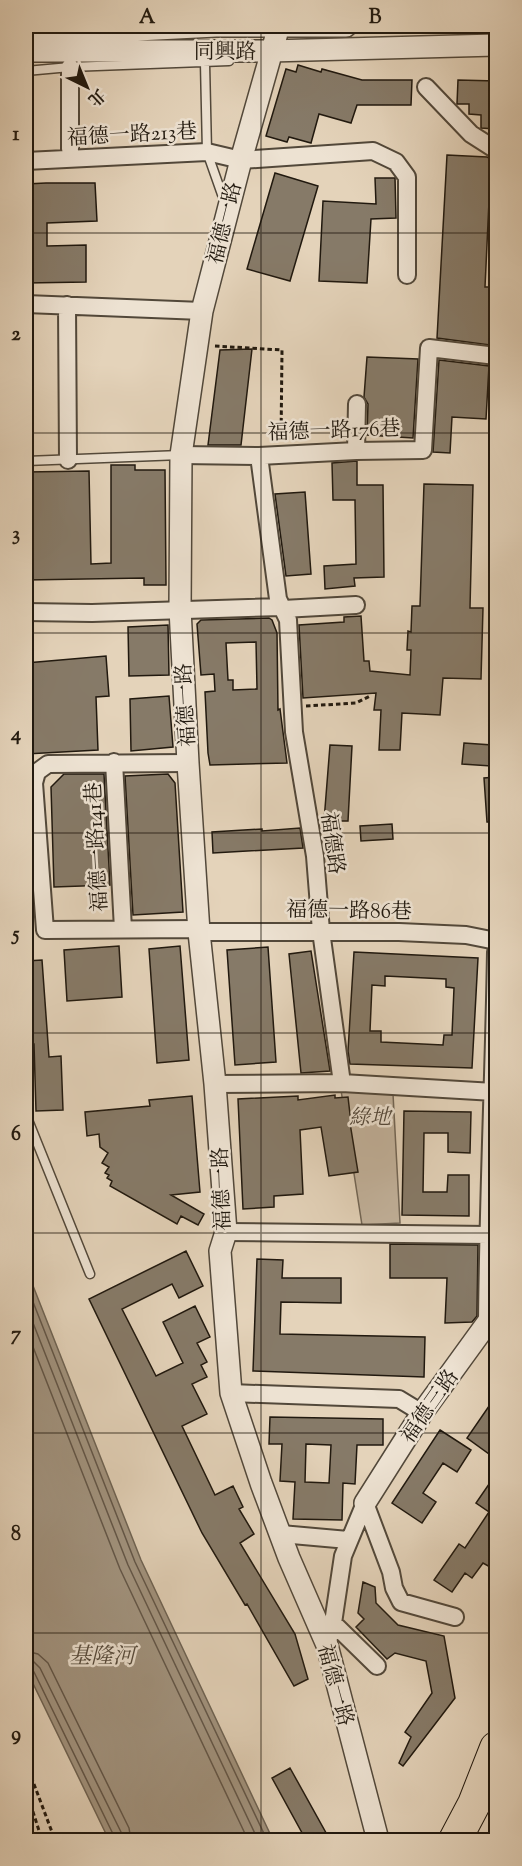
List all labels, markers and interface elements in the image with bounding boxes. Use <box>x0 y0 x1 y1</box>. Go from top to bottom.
text: A <box>139 4 156 33</box>
text: B <box>369 4 382 33</box>
street label: 同興路 <box>194 38 257 68</box>
north arrow <box>57 57 117 117</box>
text: 北 <box>82 82 109 110</box>
street label: 福德一路213巷 <box>66 118 198 154</box>
text: 1 <box>13 121 20 150</box>
street label: 福德一路 <box>201 179 251 268</box>
text: 2 <box>11 321 21 350</box>
street label: 福德一路176巷 <box>267 415 401 449</box>
text: 3 <box>12 521 20 550</box>
street label: 福德一路 <box>170 662 204 748</box>
text: 4 <box>10 721 21 750</box>
street label: 福德一路141巷 <box>80 781 116 913</box>
street label: 福德路 <box>312 810 350 877</box>
street label: 福德一路86巷 <box>286 896 412 928</box>
text: 5 <box>11 921 20 950</box>
park label: 綠地 <box>349 1104 393 1134</box>
text: 6 <box>11 1121 21 1150</box>
street label: 福德一路 <box>207 1146 239 1231</box>
text: 7 <box>11 1321 22 1350</box>
street label: 福德三路 <box>394 1364 467 1450</box>
text: 8 <box>11 1521 21 1550</box>
street label: 福德一路 <box>309 1641 359 1730</box>
water label: 基隆河 <box>69 1642 139 1674</box>
text: 9 <box>11 1721 21 1750</box>

